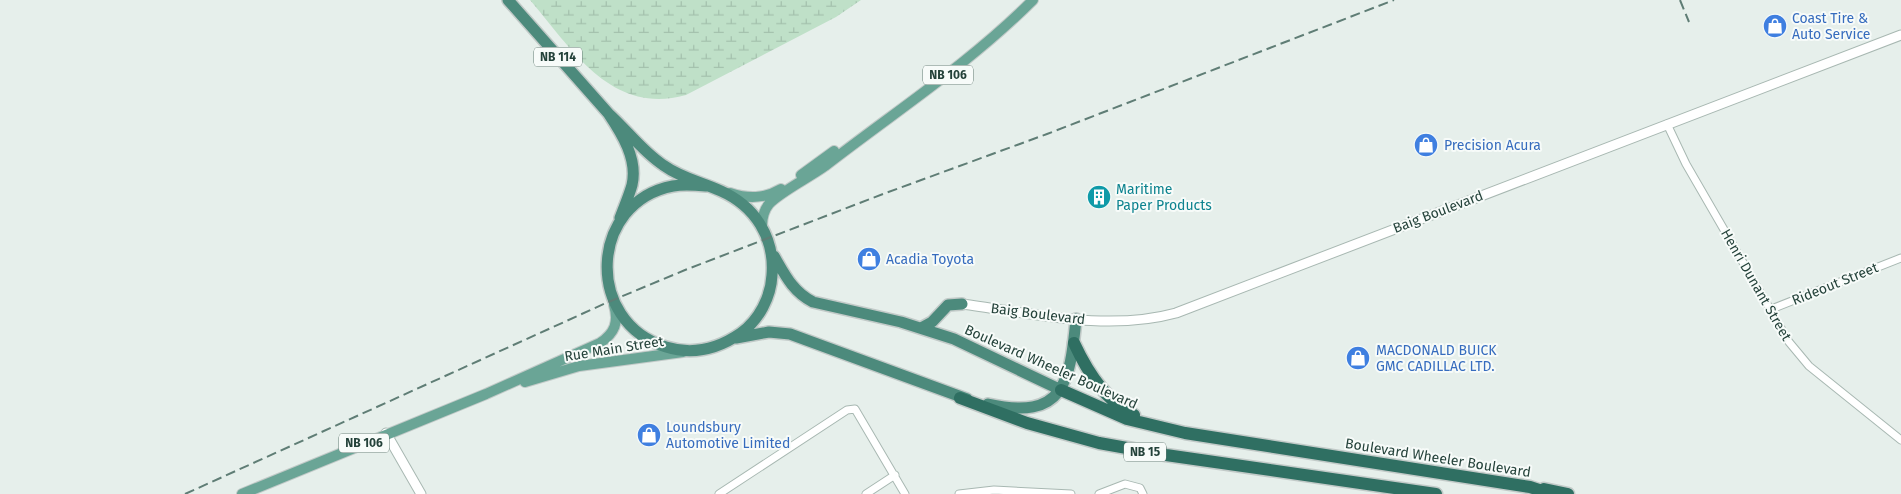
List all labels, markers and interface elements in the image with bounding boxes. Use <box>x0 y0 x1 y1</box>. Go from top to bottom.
place label: Coast Tire & Auto Service <box>1792 10 1870 43</box>
shop icon: Coast Tire & Auto Service <box>1762 13 1788 39</box>
road number: NB 114 <box>534 48 582 66</box>
road number: NB 106 <box>923 66 973 84</box>
shop icon: Precision Acura <box>1413 132 1439 158</box>
place label: Precision Acura <box>1444 137 1541 154</box>
place label: Maritime Paper Products <box>1116 181 1212 214</box>
building icon: Maritime Paper Products <box>1086 184 1112 210</box>
street label: Baig Boulevard <box>1391 187 1485 237</box>
street label: Henri Dunant Street <box>1717 226 1795 345</box>
shop icon: Acadia Toyota <box>856 246 882 272</box>
place label: Acadia Toyota <box>886 251 974 268</box>
street label: Rideout Street <box>1789 259 1881 309</box>
street label: Baig Boulevard <box>990 300 1086 328</box>
street label: Boulevard Wheeler Boulevard <box>962 321 1140 413</box>
street label: Rue Main Street <box>563 333 666 365</box>
place label: MACDONALD BUICK GMC CADILLAC LTD. <box>1376 342 1497 375</box>
shop icon: MACDONALD BUICK GMC CADILLAC LTD. <box>1345 345 1371 371</box>
place label: Loundsbury Automotive Limited <box>666 419 790 452</box>
shop icon: Loundsbury Automotive Limited <box>636 422 662 448</box>
road number: NB 106 <box>339 433 389 452</box>
street label: Boulevard Wheeler Boulevard <box>1344 435 1532 481</box>
road number: NB 15 <box>1124 442 1166 462</box>

